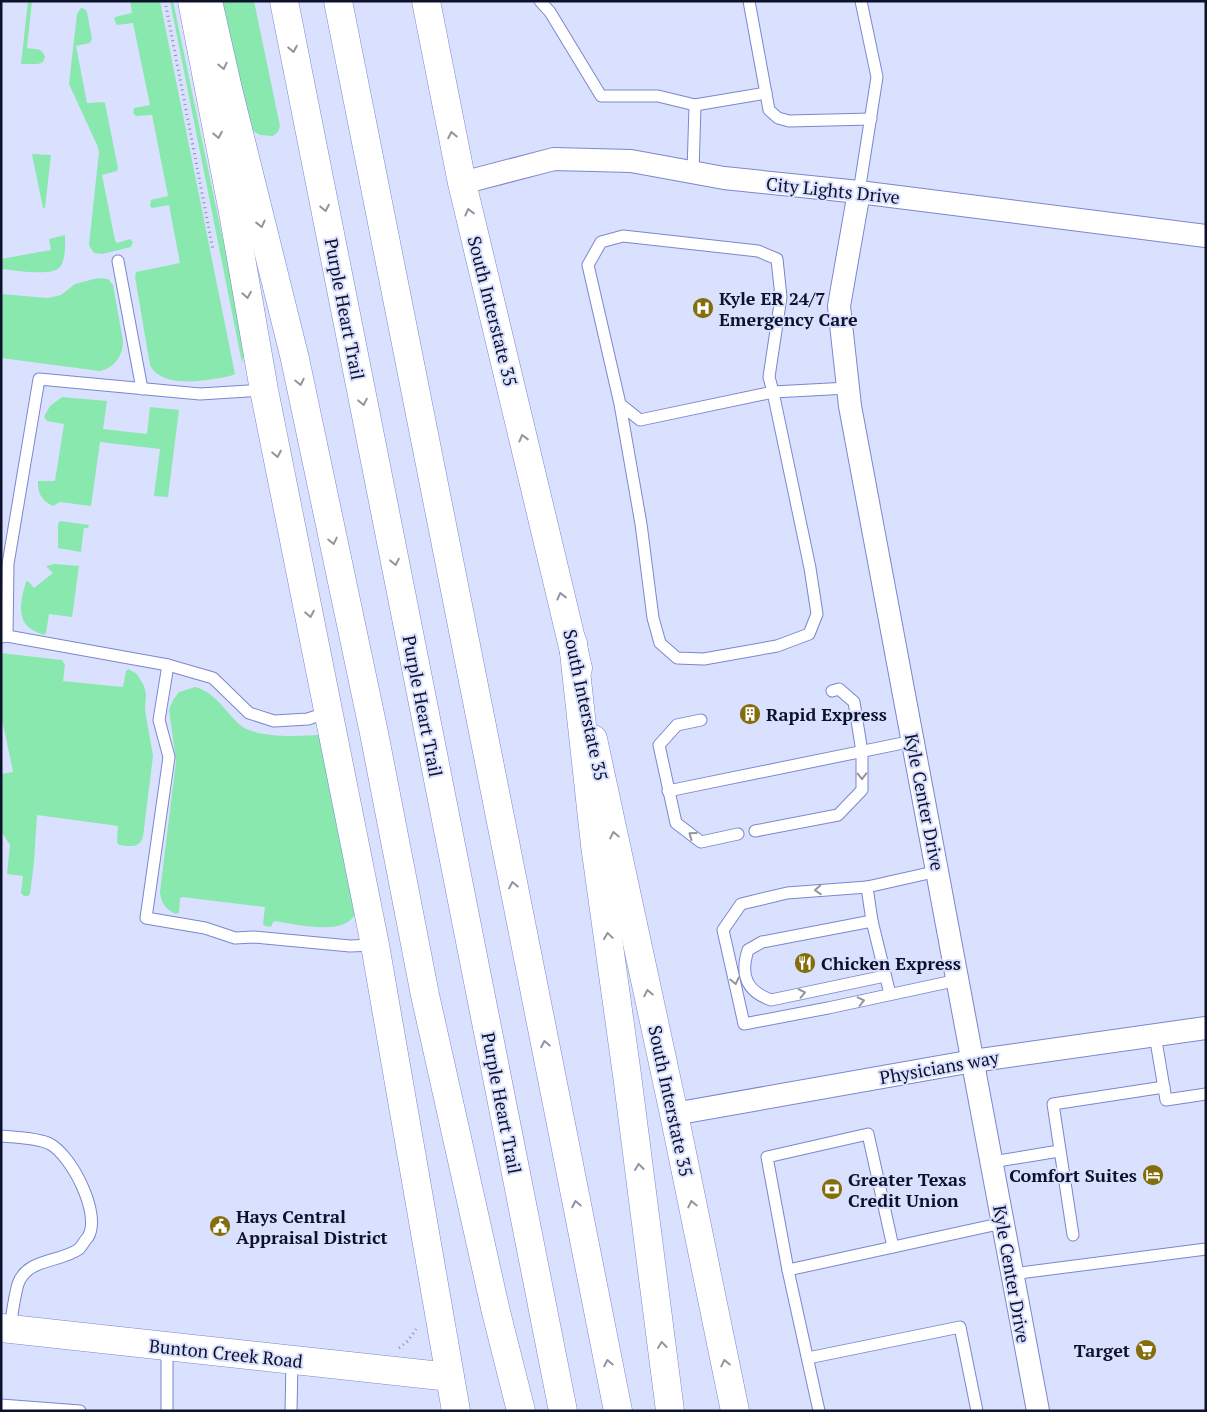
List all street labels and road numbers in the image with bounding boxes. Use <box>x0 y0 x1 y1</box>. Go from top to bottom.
street label: City Lights Drive <box>765 171 901 209</box>
street label: South Interstate 35 <box>463 233 523 389</box>
street label: Purple Heart Trail <box>320 236 370 382</box>
street label: South Interstate 35 <box>558 627 614 783</box>
street label: Purple Heart Trail <box>398 633 448 779</box>
street label: Kyle Center Drive <box>900 731 950 873</box>
street label: South Interstate 35 <box>643 1023 699 1179</box>
street label: Purple Heart Trail <box>477 1030 527 1176</box>
street label: Physicians way <box>878 1045 1001 1089</box>
street label: Kyle Center Drive <box>988 1203 1036 1345</box>
street label: Bunton Creek Road <box>148 1333 304 1373</box>

